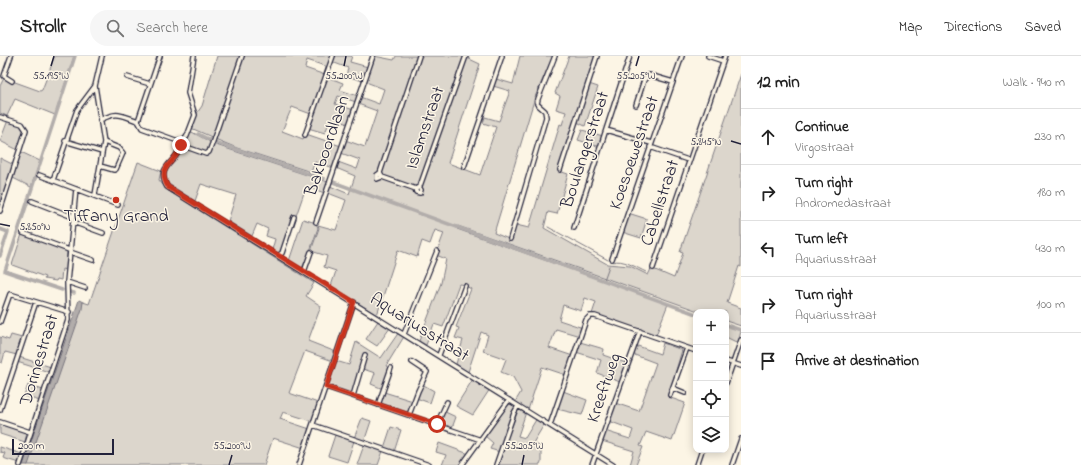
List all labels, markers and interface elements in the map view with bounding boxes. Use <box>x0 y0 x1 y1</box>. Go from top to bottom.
search box <box>90 10 370 46</box>
text: Strollr <box>20 14 66 41</box>
icon: search <box>104 17 126 39</box>
text: Search here <box>136 17 208 39</box>
text: Map <box>899 17 922 38</box>
text: Directions <box>944 17 1002 38</box>
text: Saved <box>1024 17 1061 38</box>
text: 55.195°W <box>33 69 69 84</box>
text: 55.200°W <box>325 69 363 84</box>
text: 55.205°W <box>617 69 656 84</box>
text: 12 min <box>757 70 800 95</box>
text: Walk · 940 m <box>1003 73 1065 92</box>
street label: Islamstraat <box>400 83 452 173</box>
street label: Boulangerstraat <box>555 88 618 213</box>
street label: Bakboordlaan <box>298 92 357 201</box>
street label: Koesoewestraat <box>603 93 667 213</box>
text: Continue <box>795 116 849 138</box>
icon: ahead <box>757 126 779 148</box>
text: 230 m <box>1034 127 1065 146</box>
text: 5.845°N <box>691 135 722 150</box>
route end <box>172 136 190 154</box>
text: Virgostraat <box>795 138 854 157</box>
street label: Cabellstraat <box>635 156 687 250</box>
text: Turn right <box>795 172 853 194</box>
icon: right <box>757 182 779 204</box>
text: 180 m <box>1037 183 1065 202</box>
text: Andromedastraat <box>795 194 891 213</box>
marker: Tiffany Grand <box>111 195 121 205</box>
place label: Tiffany Grand <box>63 204 169 230</box>
text: 5.850°N <box>20 220 51 235</box>
text: Turn left <box>795 228 848 250</box>
icon: left <box>757 238 779 260</box>
text: 430 m <box>1035 239 1065 258</box>
text: Aquariusstraat <box>795 250 877 269</box>
text: Turn right <box>795 284 853 306</box>
street label: Aquariusstraat <box>364 287 474 369</box>
icon: right <box>757 294 779 316</box>
text: 100 m <box>1036 295 1065 314</box>
text: Aquariusstraat <box>795 306 877 325</box>
map controls <box>693 309 729 453</box>
button: + <box>693 309 729 345</box>
street label: Dorinestraat <box>13 311 66 410</box>
button: − <box>693 345 729 381</box>
street label: Kreeftweg <box>581 350 630 427</box>
icon: arrive <box>757 350 779 372</box>
text: Arrive at destination <box>795 350 919 372</box>
button: locate <box>693 381 729 417</box>
route start <box>428 415 446 433</box>
button: layers <box>693 417 729 453</box>
scale bar <box>12 437 114 456</box>
text: 200 m <box>18 438 44 454</box>
text: 55.200°W <box>213 439 251 454</box>
text: 55.205°W <box>505 439 544 454</box>

